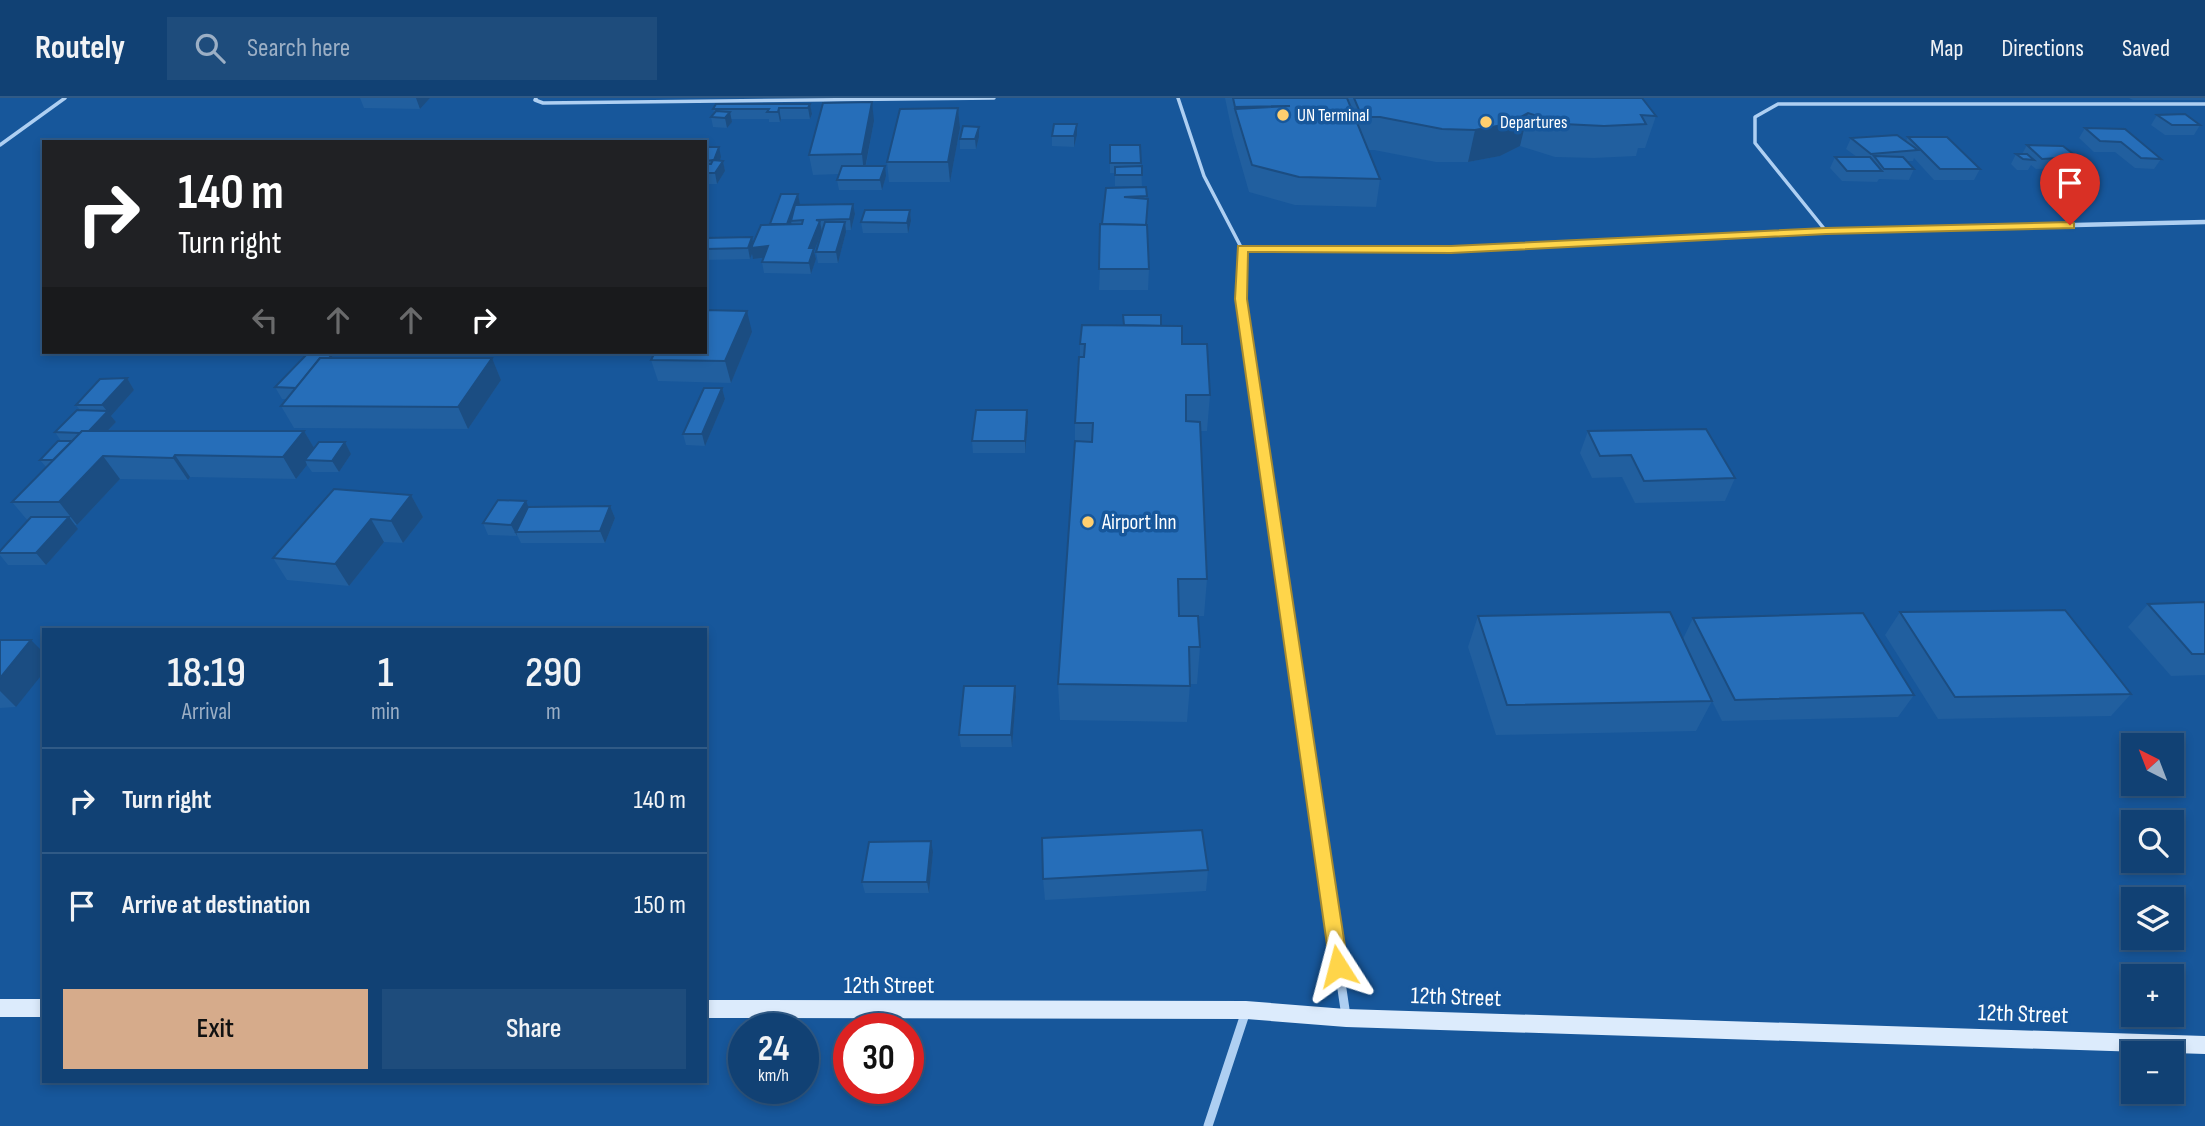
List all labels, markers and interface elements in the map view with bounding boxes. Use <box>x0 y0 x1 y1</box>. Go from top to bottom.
search box <box>167 17 657 80</box>
text: Routely <box>35 28 125 68</box>
icon: search <box>191 29 229 67</box>
text: Search here <box>247 33 350 64</box>
text: Map <box>1930 34 1963 63</box>
text: Directions <box>2001 34 2084 63</box>
text: Saved <box>2122 34 2170 63</box>
place label: UN Terminal <box>1297 105 1369 126</box>
marker: UN Terminal <box>1275 107 1291 123</box>
place label: Departures <box>1500 112 1567 133</box>
marker: Departures <box>1478 114 1494 130</box>
pin <box>2040 153 2100 225</box>
text: 140 m <box>178 164 284 223</box>
icon: arrive <box>2051 164 2089 202</box>
icon: right <box>63 168 154 259</box>
text: Turn right <box>178 224 282 263</box>
icon: left <box>246 301 284 339</box>
icon: ahead <box>319 301 357 339</box>
icon: ahead <box>392 301 430 339</box>
icon: right <box>465 301 503 339</box>
place label: Airport Inn <box>1101 510 1177 535</box>
marker: Airport Inn <box>1080 514 1096 530</box>
text: 18:19 <box>167 648 246 699</box>
text: 1 <box>378 648 393 699</box>
text: 290 <box>525 648 582 699</box>
text: Arrival <box>182 698 231 726</box>
text: min <box>371 698 400 726</box>
text: m <box>546 698 561 726</box>
north arrow <box>2121 733 2184 796</box>
map controls <box>2121 733 2184 1104</box>
icon: right <box>63 782 101 820</box>
text: Turn right <box>122 785 211 816</box>
text: 140 m <box>634 785 686 816</box>
button: search <box>2121 810 2184 873</box>
icon: arrive <box>63 887 101 925</box>
button: layers <box>2121 887 2184 950</box>
text: Arrive at destination <box>122 890 310 921</box>
text: 150 m <box>634 890 686 921</box>
position arrow <box>1301 929 1375 1003</box>
button: + <box>2121 964 2184 1027</box>
street label: 12th Street <box>844 971 934 1000</box>
street label: 12th Street <box>1410 981 1502 1013</box>
button: Exit <box>63 989 368 1069</box>
button: Share <box>382 989 686 1069</box>
street label: 12th Street <box>1977 998 2069 1030</box>
speed limit sign: 30 <box>833 1013 924 1104</box>
text: 24 <box>758 1028 789 1071</box>
button: − <box>2121 1041 2184 1104</box>
text: km/h <box>758 1065 789 1086</box>

